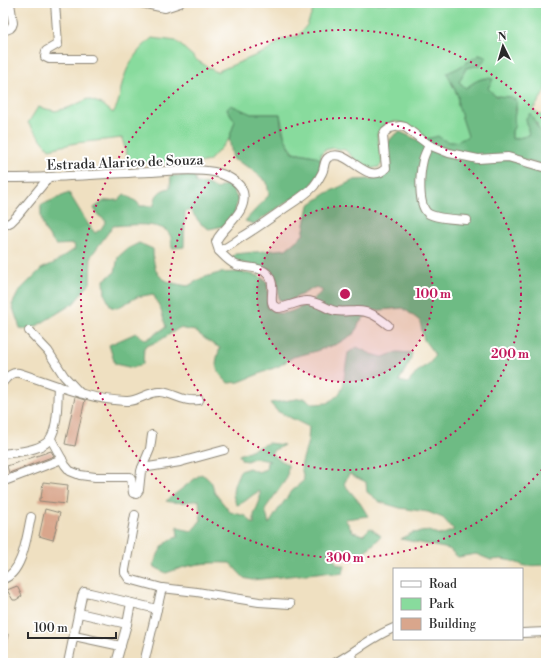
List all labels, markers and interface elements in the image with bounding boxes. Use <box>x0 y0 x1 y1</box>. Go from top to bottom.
north arrow <box>483 26 523 66</box>
text: N <box>497 30 507 44</box>
street label: Estrada Alarico de Souza <box>46 151 205 175</box>
centre of rings <box>338 287 352 301</box>
text: 100 m <box>415 287 451 302</box>
text: 200 m <box>491 347 529 362</box>
text: 300 m <box>326 551 364 566</box>
legend <box>393 568 523 640</box>
text: Road <box>429 577 457 592</box>
text: Park <box>429 597 455 612</box>
scale bar <box>28 614 116 640</box>
text: Building <box>428 617 477 632</box>
text: 100 m <box>34 621 68 636</box>

